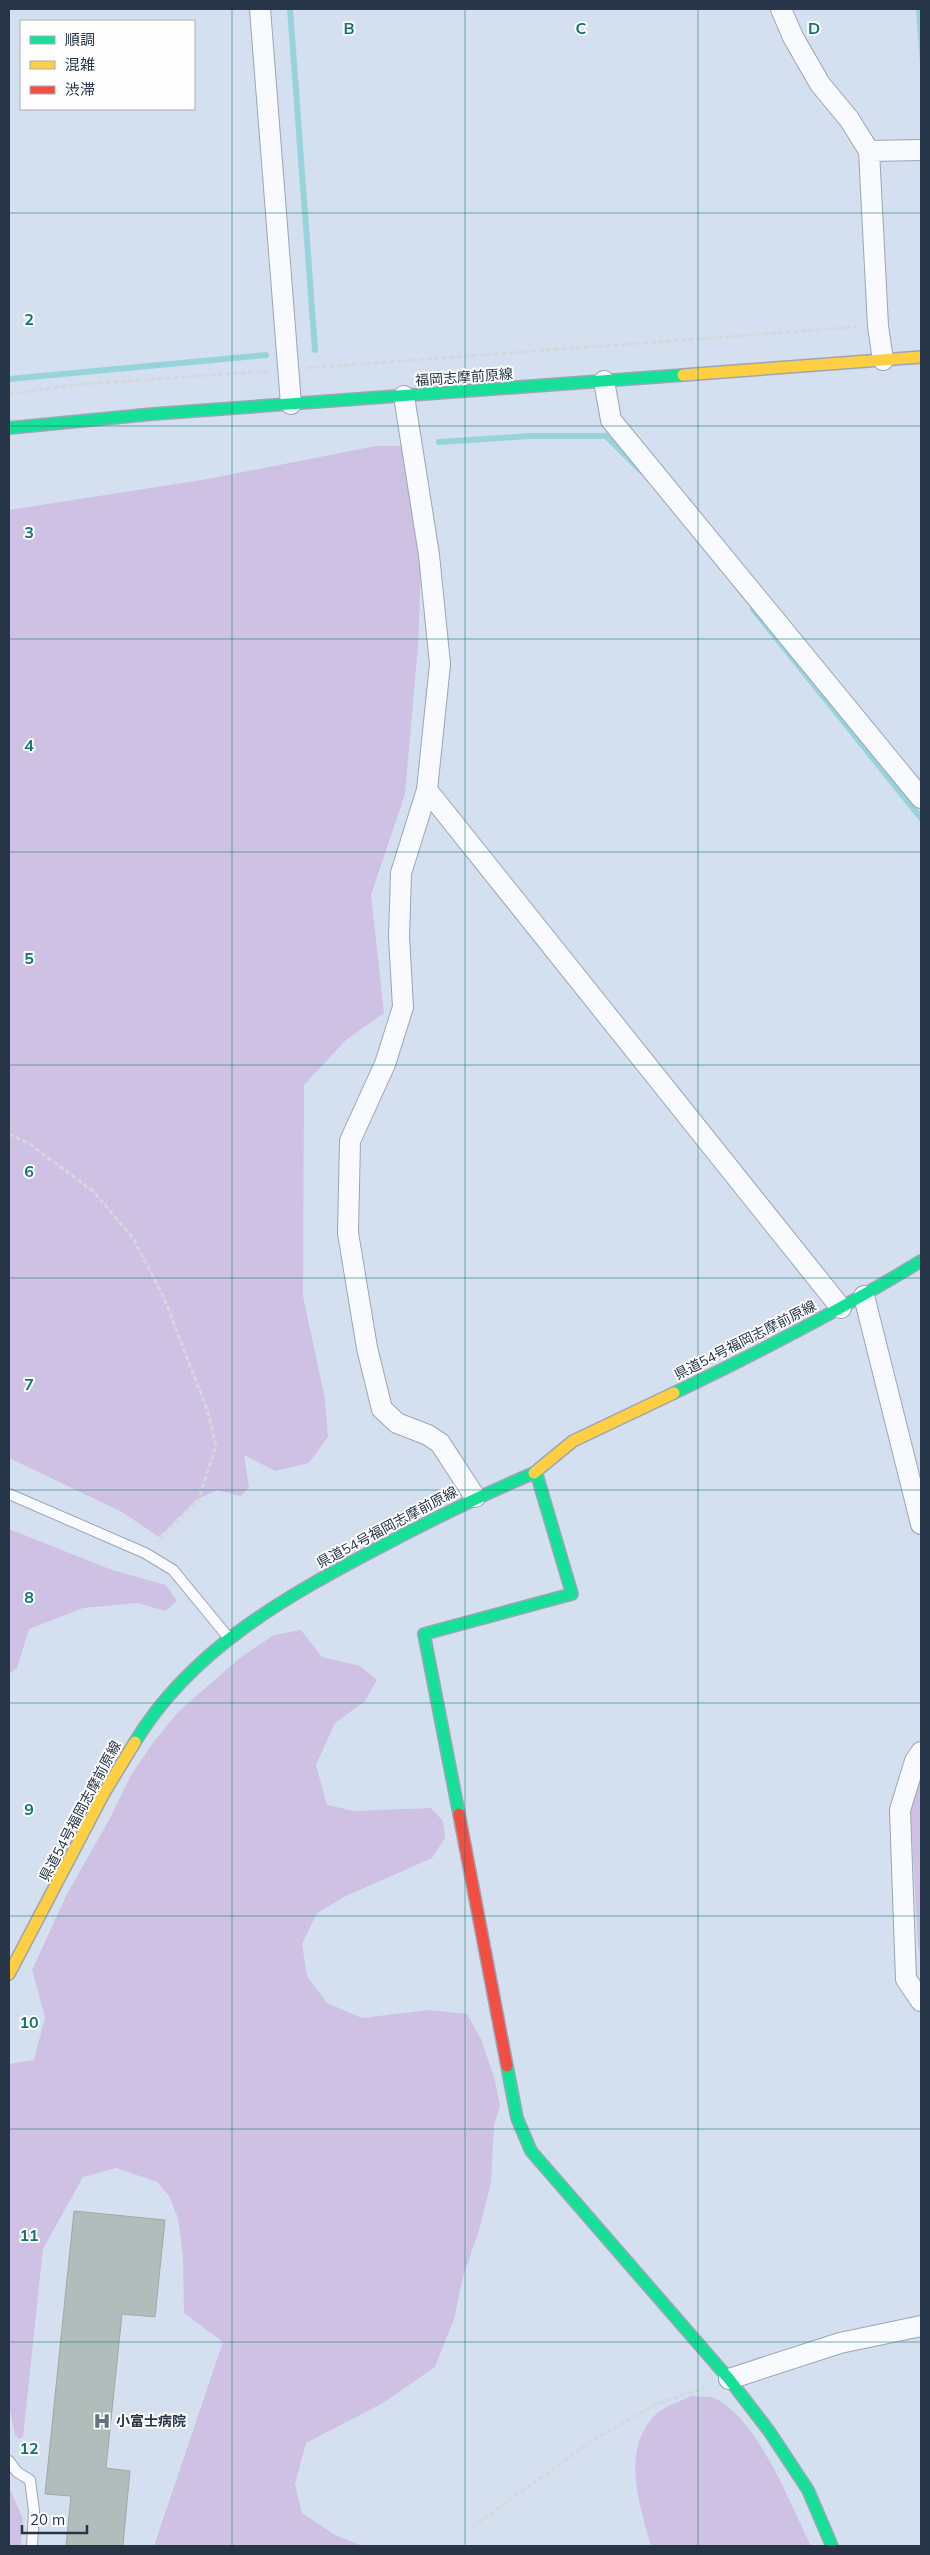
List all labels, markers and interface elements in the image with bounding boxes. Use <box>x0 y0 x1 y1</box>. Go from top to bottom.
text: B <box>343 18 355 38</box>
text: C <box>576 18 587 38</box>
text: D <box>808 18 820 38</box>
legend <box>20 20 195 110</box>
text: 順調 <box>65 30 95 49</box>
text: 混雑 <box>65 55 95 74</box>
text: 渋滞 <box>65 80 95 99</box>
text: 2 <box>24 309 34 329</box>
street label: 福岡志摩前原線 <box>414 365 514 389</box>
text: 3 <box>24 522 34 542</box>
text: 4 <box>24 735 34 755</box>
text: 5 <box>24 948 34 968</box>
text: 6 <box>24 1161 34 1181</box>
street label: 県道54号福岡志摩前原線 <box>671 1296 819 1384</box>
text: 7 <box>24 1374 34 1394</box>
street label: 県道54号福岡志摩前原線 <box>314 1482 460 1572</box>
text: 8 <box>24 1587 34 1607</box>
street label: 県道54号福岡志摩前原線 <box>35 1738 125 1884</box>
text: 9 <box>24 1799 34 1819</box>
text: 10 <box>19 2012 39 2032</box>
text: 11 <box>19 2225 39 2245</box>
hospital icon: 小富士病院 <box>92 2411 112 2431</box>
place label: 小富士病院 <box>116 2412 186 2430</box>
text: 12 <box>19 2438 39 2458</box>
scale bar <box>22 2502 88 2534</box>
text: 20 m <box>30 2510 65 2529</box>

